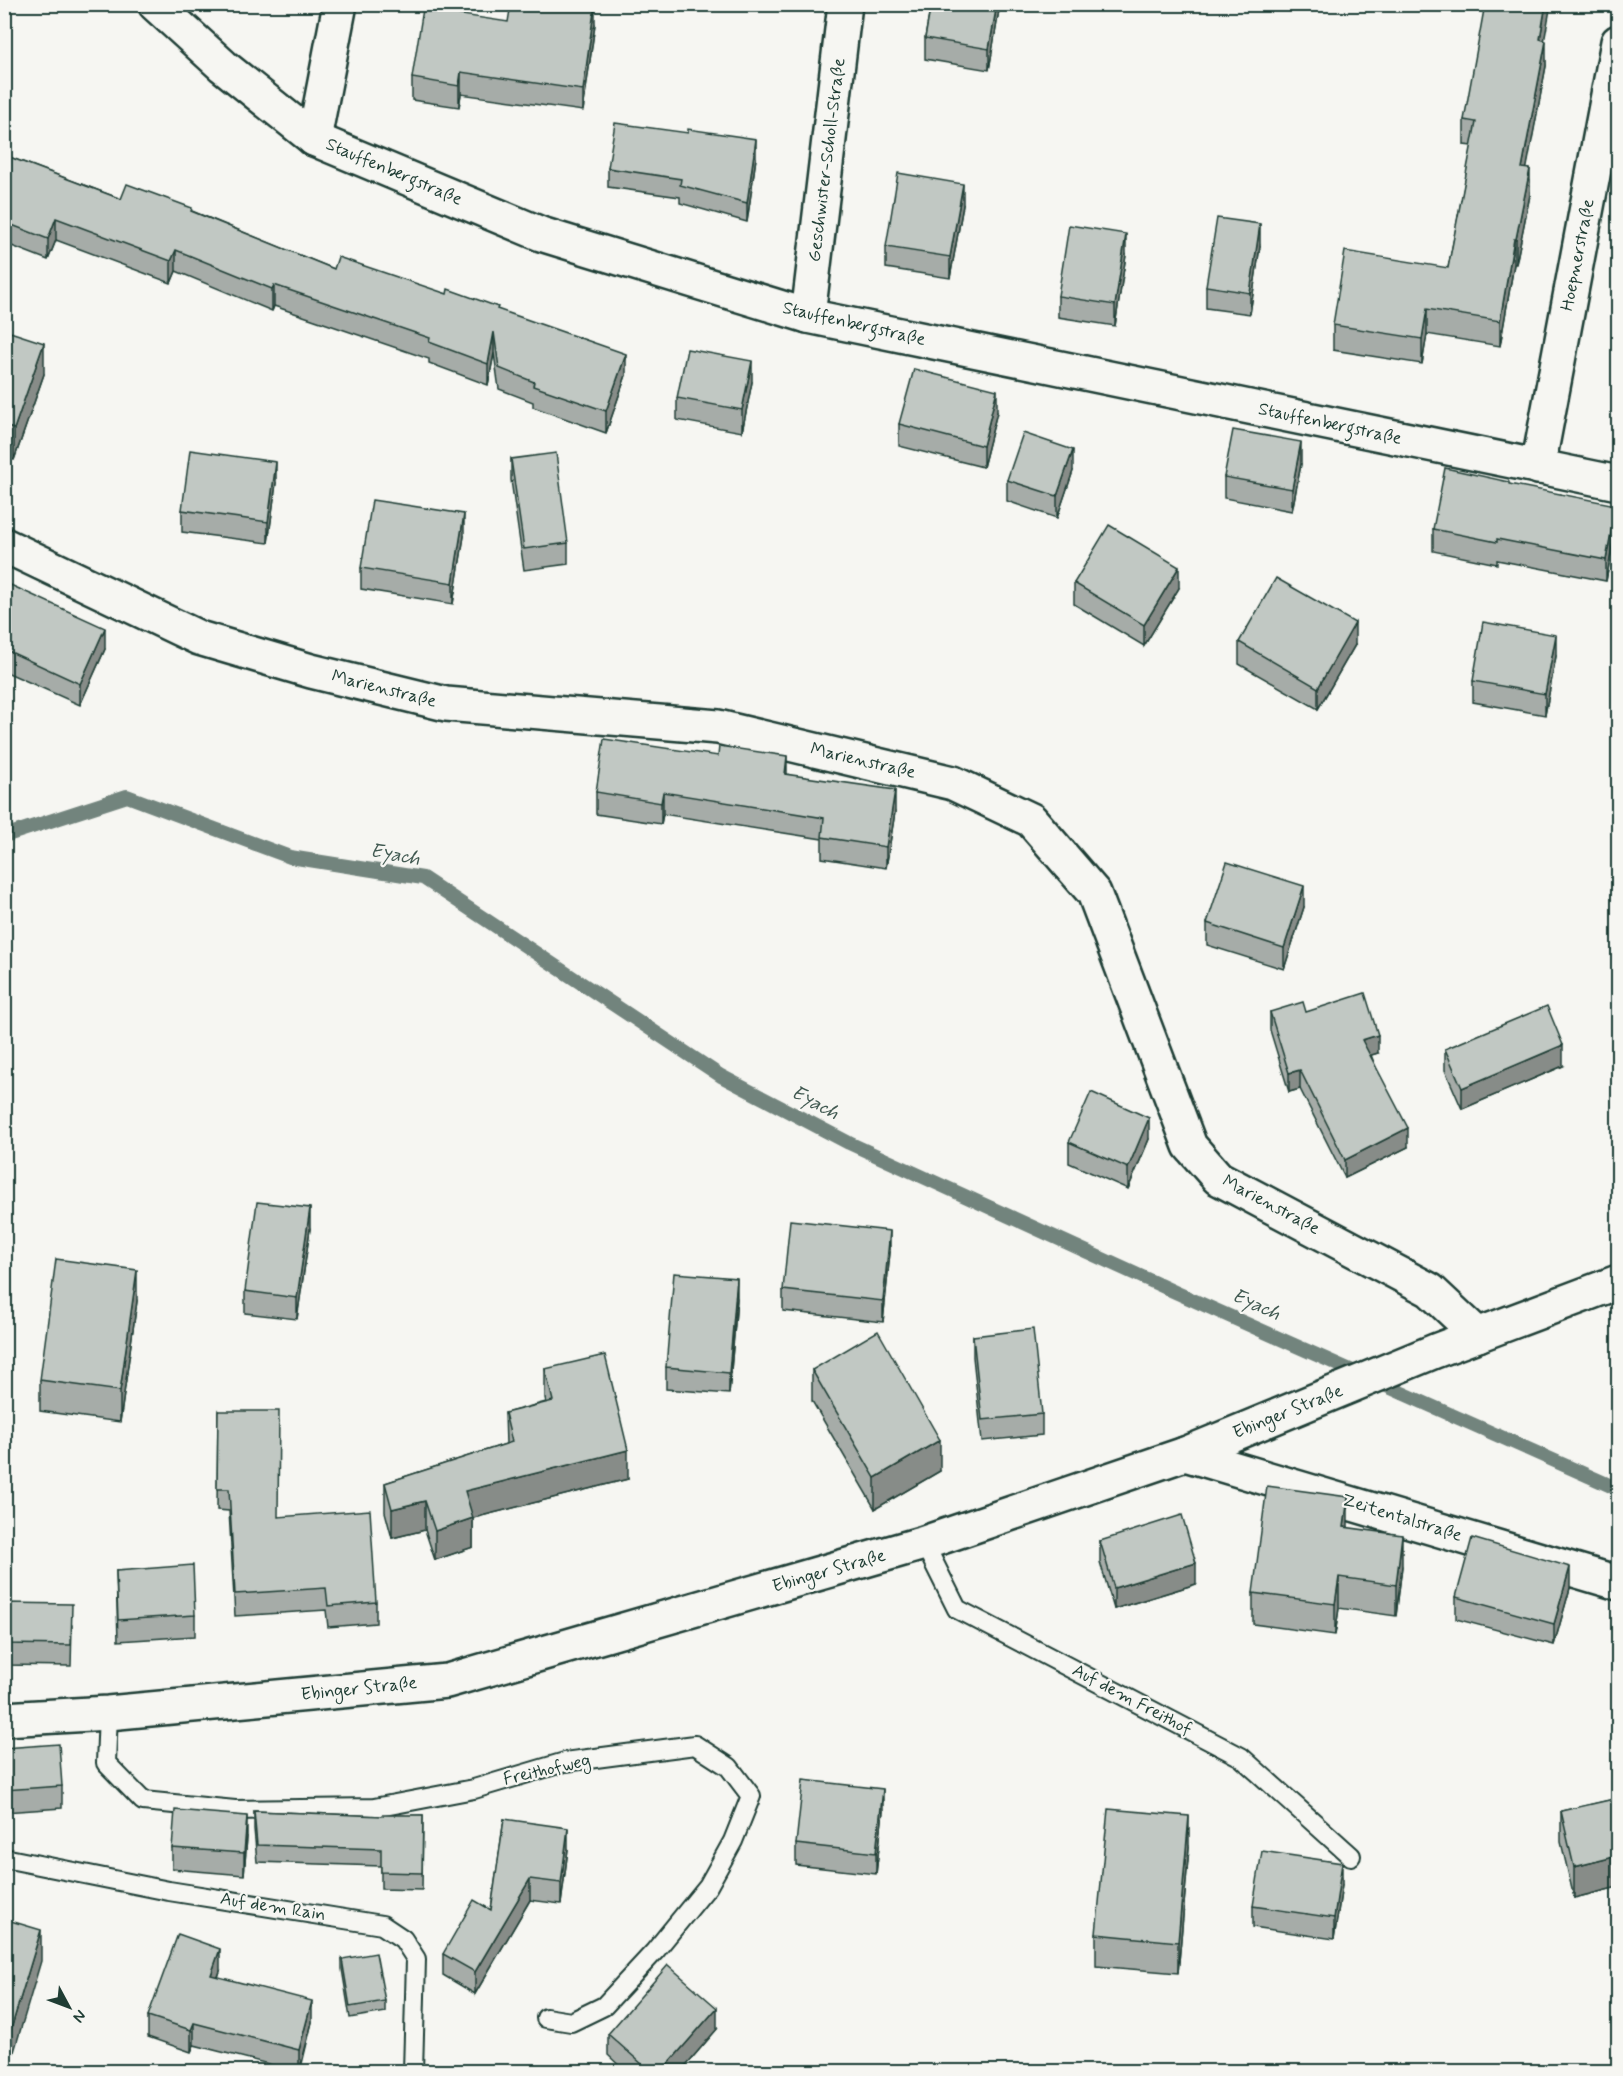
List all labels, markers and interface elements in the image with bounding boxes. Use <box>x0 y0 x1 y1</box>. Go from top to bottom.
street label: Geschwister-Scholl-Straße <box>803 57 851 263</box>
street label: Stauffenbergstraße <box>321 132 466 214</box>
street label: Hoepnerstraße <box>1555 197 1601 313</box>
street label: Stauffenbergstraße <box>780 296 928 354</box>
street label: Stauffenbergstraße <box>1256 397 1404 453</box>
street label: Marienstraße <box>329 664 439 714</box>
street label: Marienstraße <box>808 737 918 785</box>
water label: Eyach <box>368 837 423 873</box>
water label: Eyach <box>786 1079 844 1127</box>
street label: Marienstraße <box>1218 1169 1324 1241</box>
water label: Eyach <box>1227 1282 1285 1328</box>
street label: Ebinger Straße <box>1229 1379 1347 1446</box>
street label: Zeitentalstraße <box>1339 1488 1465 1548</box>
street label: Ebinger Straße <box>770 1543 889 1600</box>
street label: Auf dem Freithof <box>1068 1658 1196 1742</box>
street label: Ebinger Straße <box>300 1671 418 1708</box>
street label: Freithofweg <box>501 1748 593 1793</box>
street label: Auf dem Rain <box>218 1887 328 1927</box>
north arrow <box>39 1977 99 2037</box>
text: N <box>68 2005 91 2027</box>

